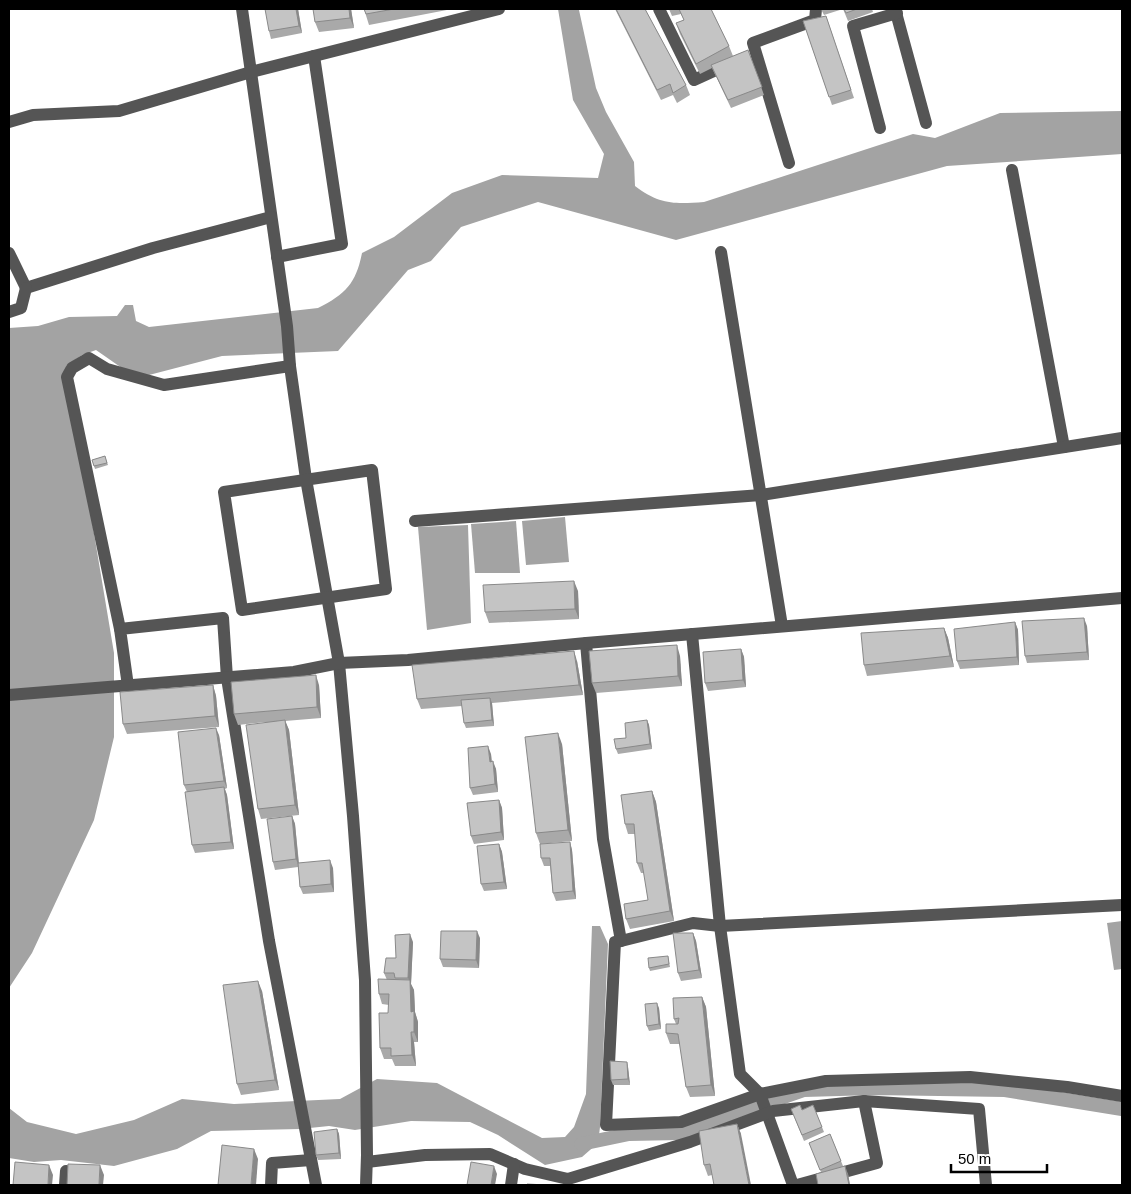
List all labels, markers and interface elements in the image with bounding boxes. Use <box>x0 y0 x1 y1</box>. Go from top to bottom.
scale bar <box>951 1142 1047 1174</box>
text: 50 m <box>958 1150 991 1167</box>

